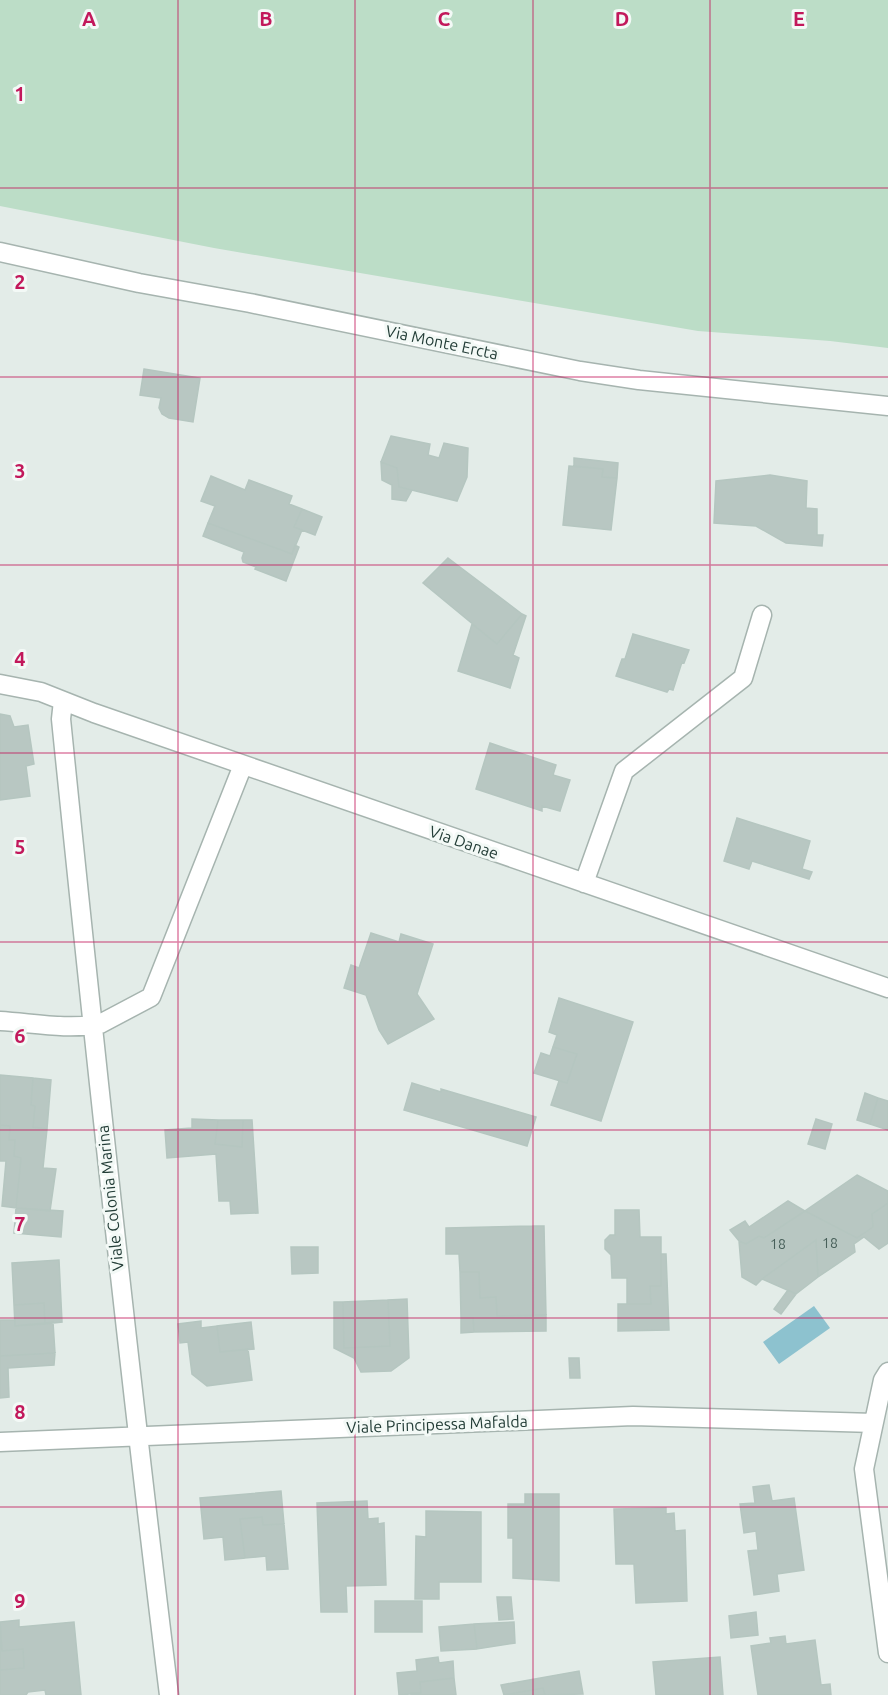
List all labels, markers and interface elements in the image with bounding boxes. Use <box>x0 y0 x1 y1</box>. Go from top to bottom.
text: A <box>82 7 96 30</box>
text: B <box>259 7 273 30</box>
text: C <box>438 7 451 30</box>
text: D <box>615 7 629 30</box>
text: E <box>793 7 805 30</box>
text: 1 <box>14 82 26 105</box>
text: 2 <box>14 270 26 293</box>
street label: Via Monte Ercta <box>384 321 500 363</box>
text: 3 <box>14 459 26 482</box>
text: 4 <box>14 647 26 670</box>
street label: Via Danae <box>427 822 501 862</box>
text: 5 <box>14 835 26 858</box>
text: 6 <box>14 1024 26 1047</box>
street label: Viale Colonia Marina <box>93 1124 127 1272</box>
text: 7 <box>14 1212 26 1235</box>
house number: 18 <box>822 1235 838 1251</box>
house number: 18 <box>770 1236 786 1252</box>
text: 8 <box>14 1400 26 1423</box>
street label: Viale Principessa Mafalda <box>346 1412 528 1436</box>
text: 9 <box>14 1589 26 1612</box>

